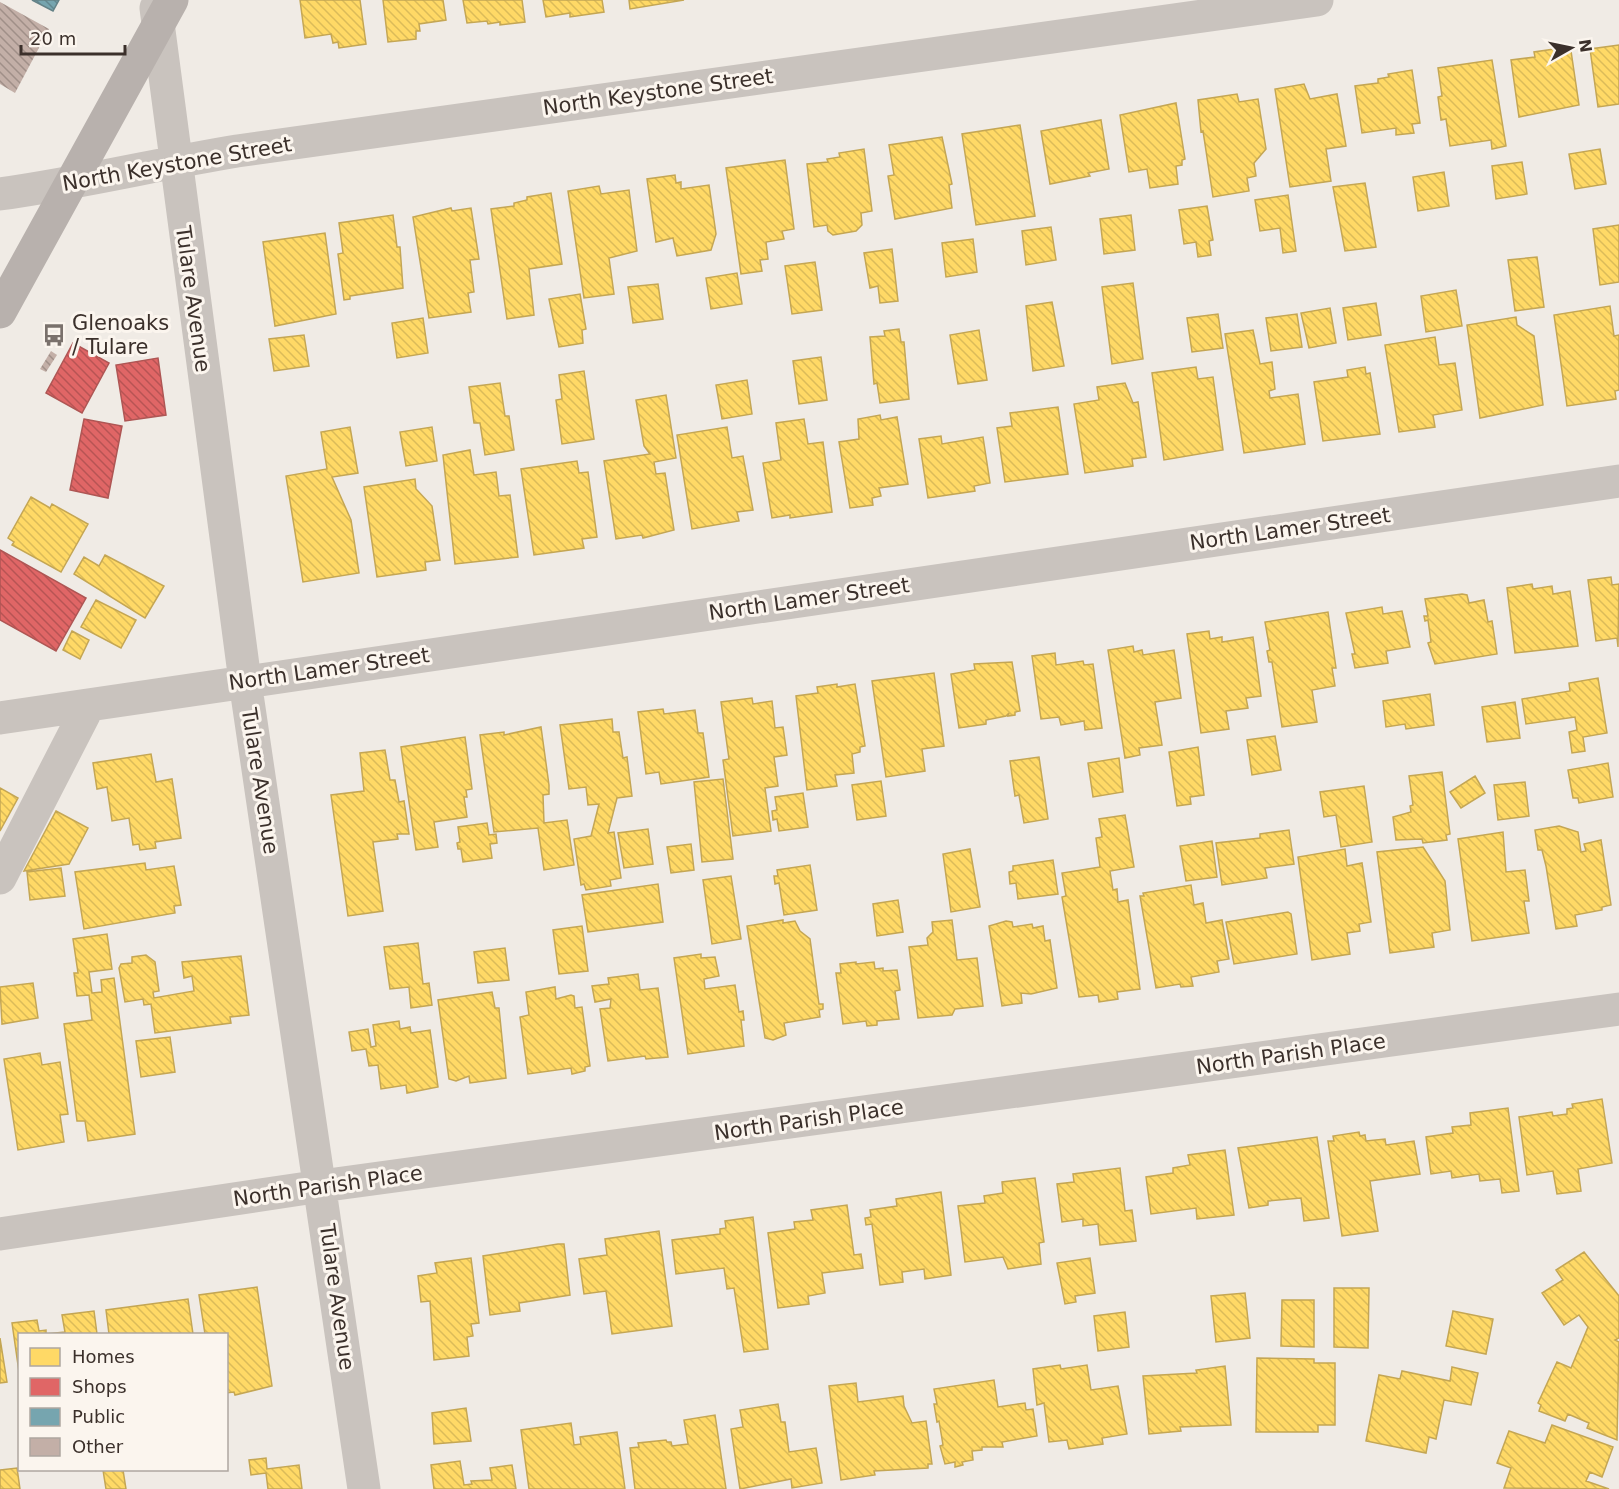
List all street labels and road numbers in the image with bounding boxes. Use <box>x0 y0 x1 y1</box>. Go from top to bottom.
street label: North Keystone Street <box>541 64 775 120</box>
street label: North Keystone Street <box>61 132 293 196</box>
street label: Tulare Avenue <box>171 223 215 374</box>
street label: North Lamer Street <box>1188 503 1392 555</box>
street label: North Lamer Street <box>707 573 911 625</box>
street label: North Lamer Street <box>227 643 431 695</box>
street label: Tulare Avenue <box>236 705 283 856</box>
street label: North Parish Place <box>1195 1029 1387 1079</box>
street label: North Parish Place <box>713 1095 905 1145</box>
street label: North Parish Place <box>232 1161 424 1211</box>
street label: Tulare Avenue <box>315 1221 359 1372</box>

